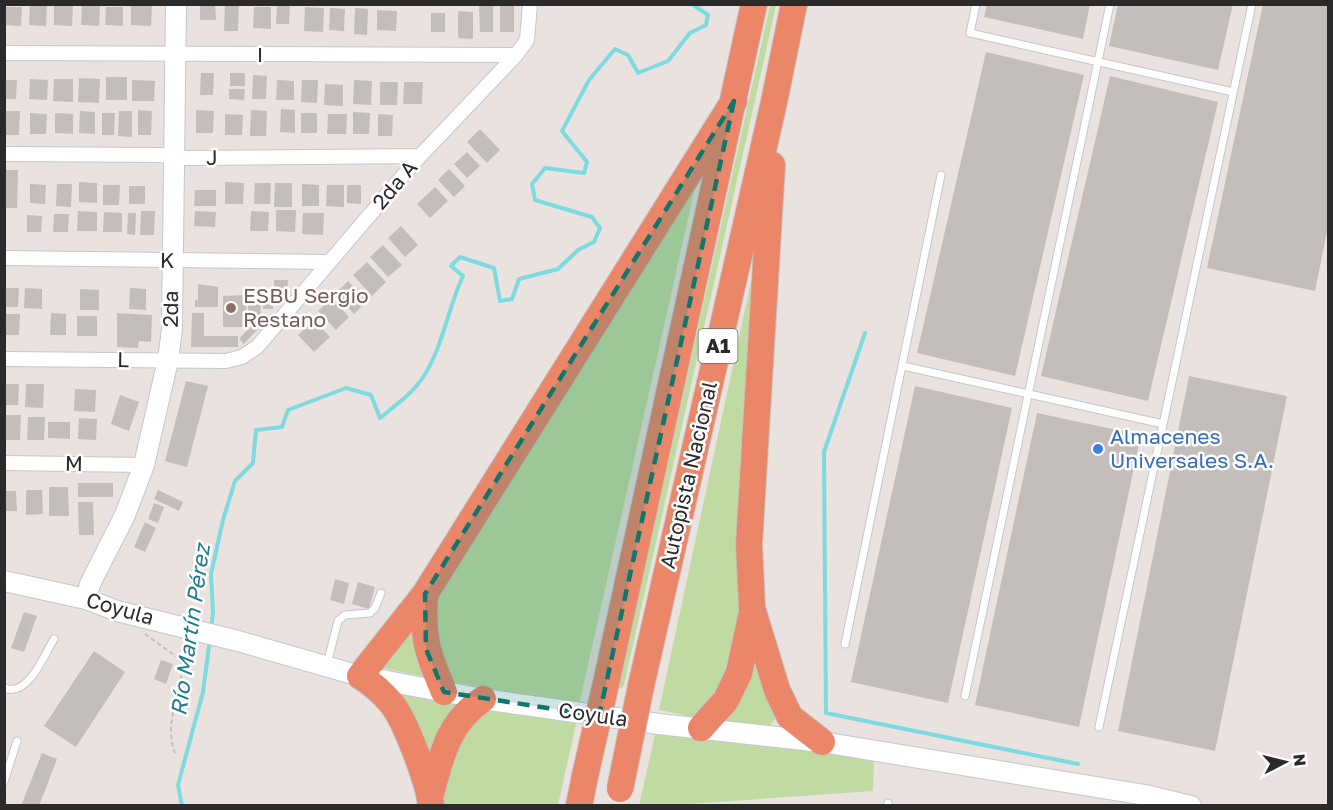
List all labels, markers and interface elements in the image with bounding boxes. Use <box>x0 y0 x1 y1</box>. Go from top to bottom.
street label: I <box>257 41 263 67</box>
street label: J <box>206 144 218 170</box>
street label: 2da A <box>366 154 422 214</box>
street label: K <box>160 247 174 273</box>
place label: ESBU Sergio Restano <box>243 282 369 332</box>
street label: 2da <box>157 290 183 328</box>
marker: ESBU Sergio Restano <box>224 301 238 315</box>
road number: A1 <box>698 329 738 363</box>
street label: L <box>117 346 129 372</box>
street label: Autopista Nacional <box>654 379 722 571</box>
place label: Almacenes Universales S.A. <box>1110 423 1274 473</box>
marker: Almacenes Universales S.A. <box>1091 442 1105 456</box>
street label: M <box>65 450 83 476</box>
water label: Río Martín Pérez <box>164 540 215 717</box>
street label: Coyula <box>83 586 157 630</box>
street label: Coyula <box>557 696 629 732</box>
north arrow <box>1255 732 1315 792</box>
text: N <box>1289 753 1311 767</box>

